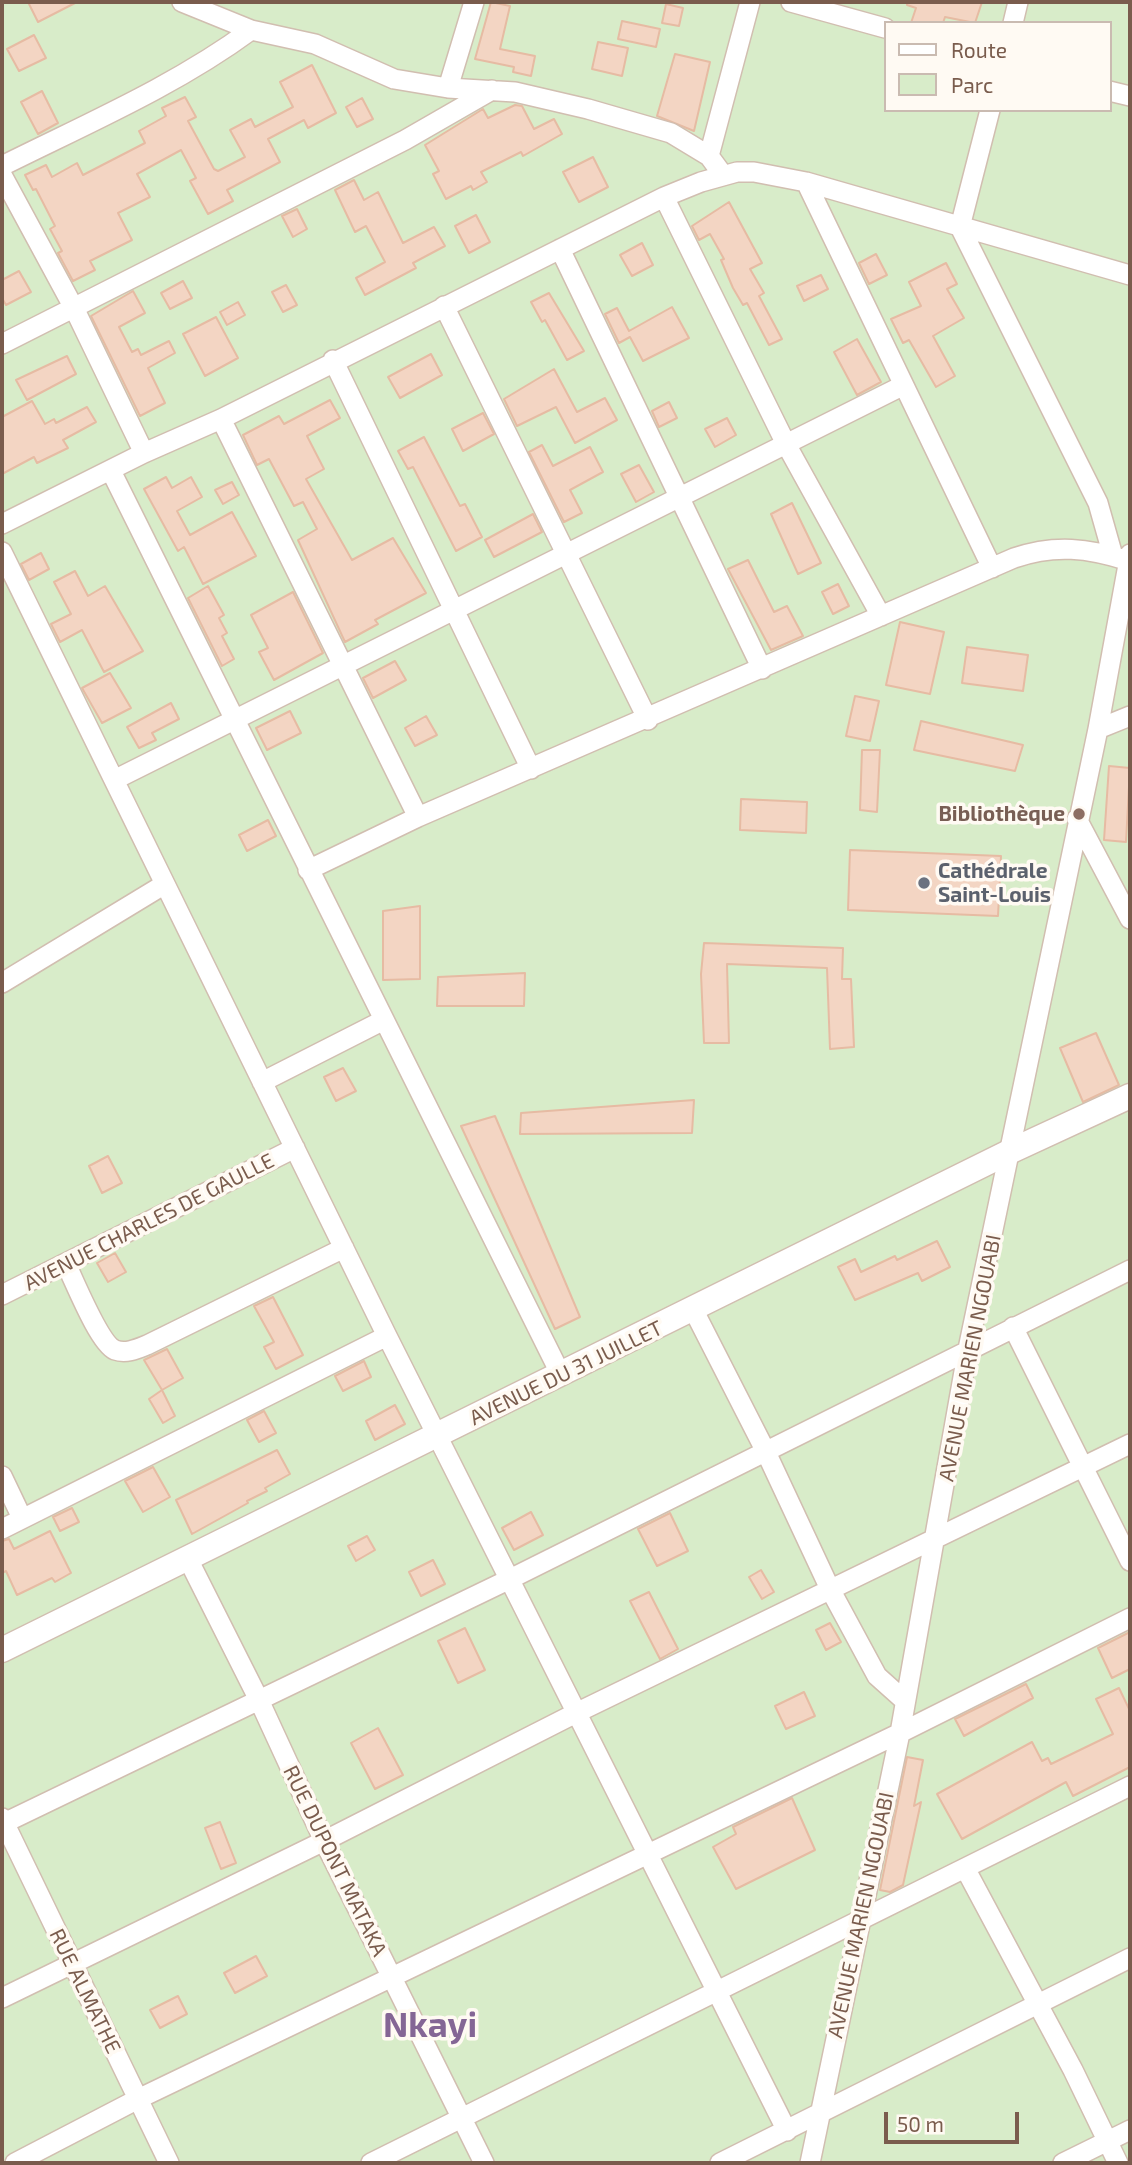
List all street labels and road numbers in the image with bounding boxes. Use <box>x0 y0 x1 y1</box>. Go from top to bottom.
street label: AVENUE CHARLES DE GAULLE <box>20 1148 278 1296</box>
street label: AVENUE MARIEN NGOUABI <box>934 1232 1006 1484</box>
street label: AVENUE DU 31 JUILLET <box>465 1315 667 1431</box>
street label: RUE DUPONT MATAKA <box>278 1761 392 1961</box>
street label: AVENUE MARIEN NGOUABI <box>823 1790 899 2040</box>
street label: RUE ALMATHE <box>44 1925 126 2057</box>

